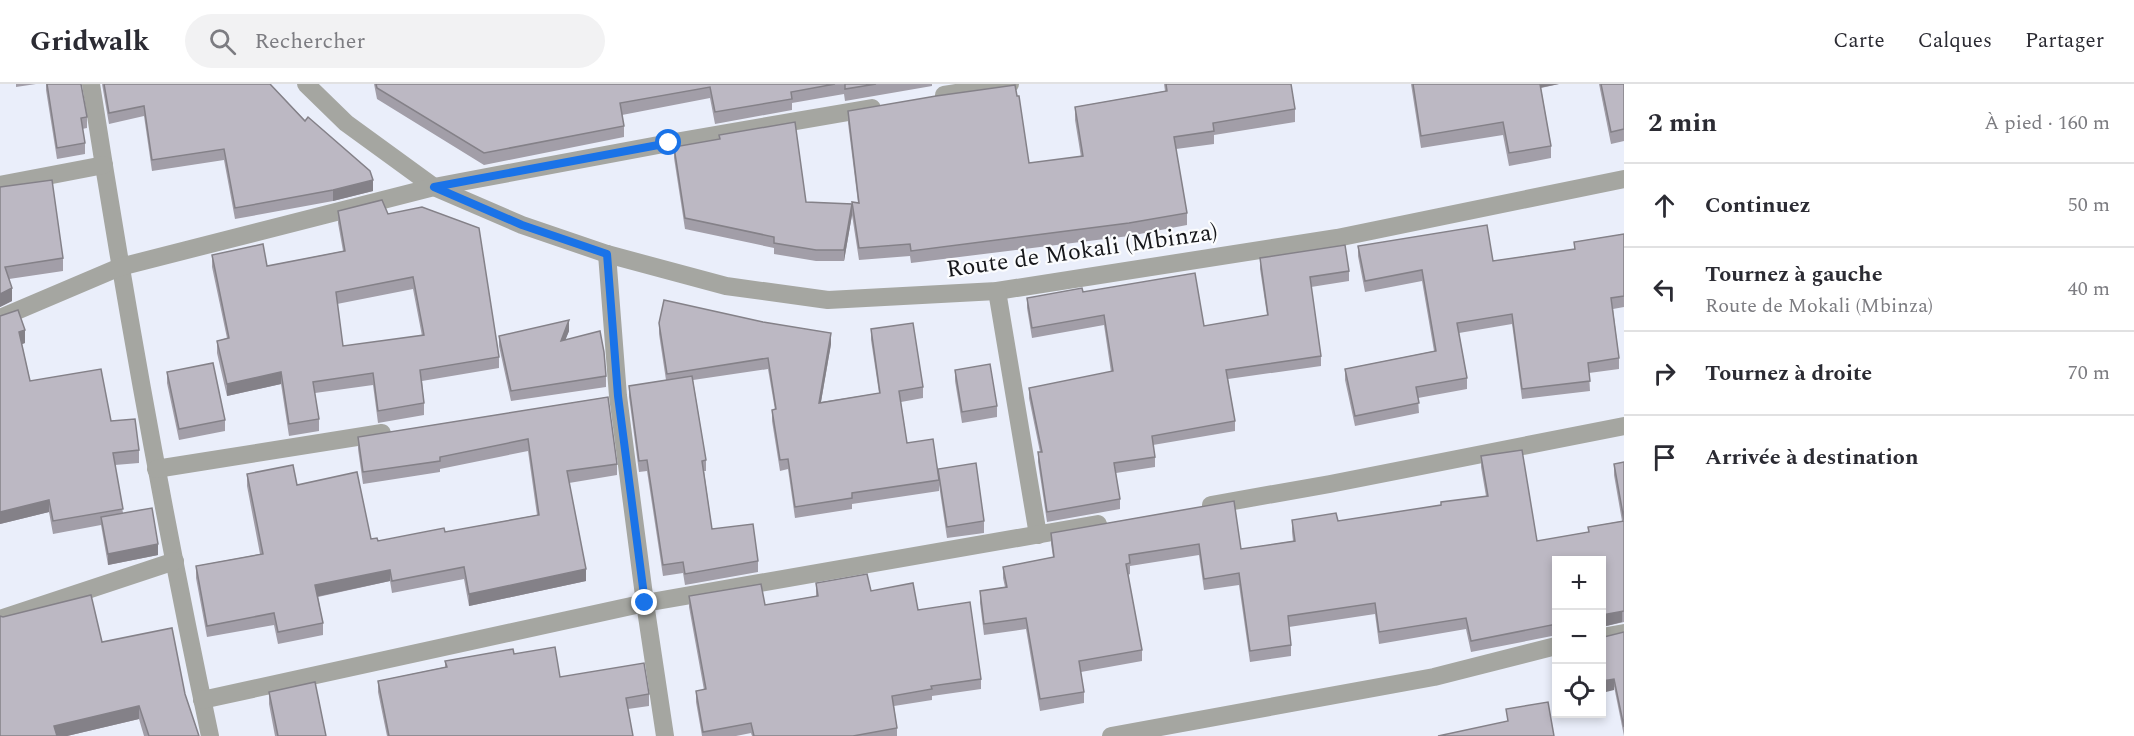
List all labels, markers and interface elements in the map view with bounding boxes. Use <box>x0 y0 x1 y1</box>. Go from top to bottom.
search box <box>185 14 605 68</box>
text: Gridwalk <box>30 20 149 63</box>
icon: search <box>206 25 239 58</box>
text: Rechercher <box>254 25 365 58</box>
text: Carte <box>1833 25 1885 57</box>
text: Calques <box>1918 25 1992 57</box>
text: Partager <box>2025 25 2104 57</box>
text: 2 min <box>1648 103 1717 143</box>
text: À pied · 160 m <box>1984 108 2110 138</box>
route start <box>655 129 681 155</box>
icon: ahead <box>1648 189 1681 222</box>
text: Continuez <box>1705 189 1811 222</box>
text: 50 m <box>2068 190 2110 220</box>
street label: Route de Mokali (Mbinza) <box>944 214 1220 288</box>
text: Tournez à gauche <box>1705 258 1883 291</box>
icon: left <box>1648 273 1681 306</box>
text: 40 m <box>2068 274 2110 304</box>
text: Route de Mokali (Mbinza) <box>1705 291 1933 321</box>
icon: right <box>1648 357 1681 390</box>
text: Tournez à droite <box>1705 357 1872 390</box>
text: 70 m <box>2068 358 2110 388</box>
icon: arrive <box>1648 441 1681 474</box>
text: Arrivée à destination <box>1705 441 1919 474</box>
map controls <box>1552 556 1606 718</box>
button: + <box>1552 556 1606 610</box>
route end <box>631 589 657 615</box>
button: − <box>1552 610 1606 664</box>
button: locate <box>1552 664 1606 718</box>

